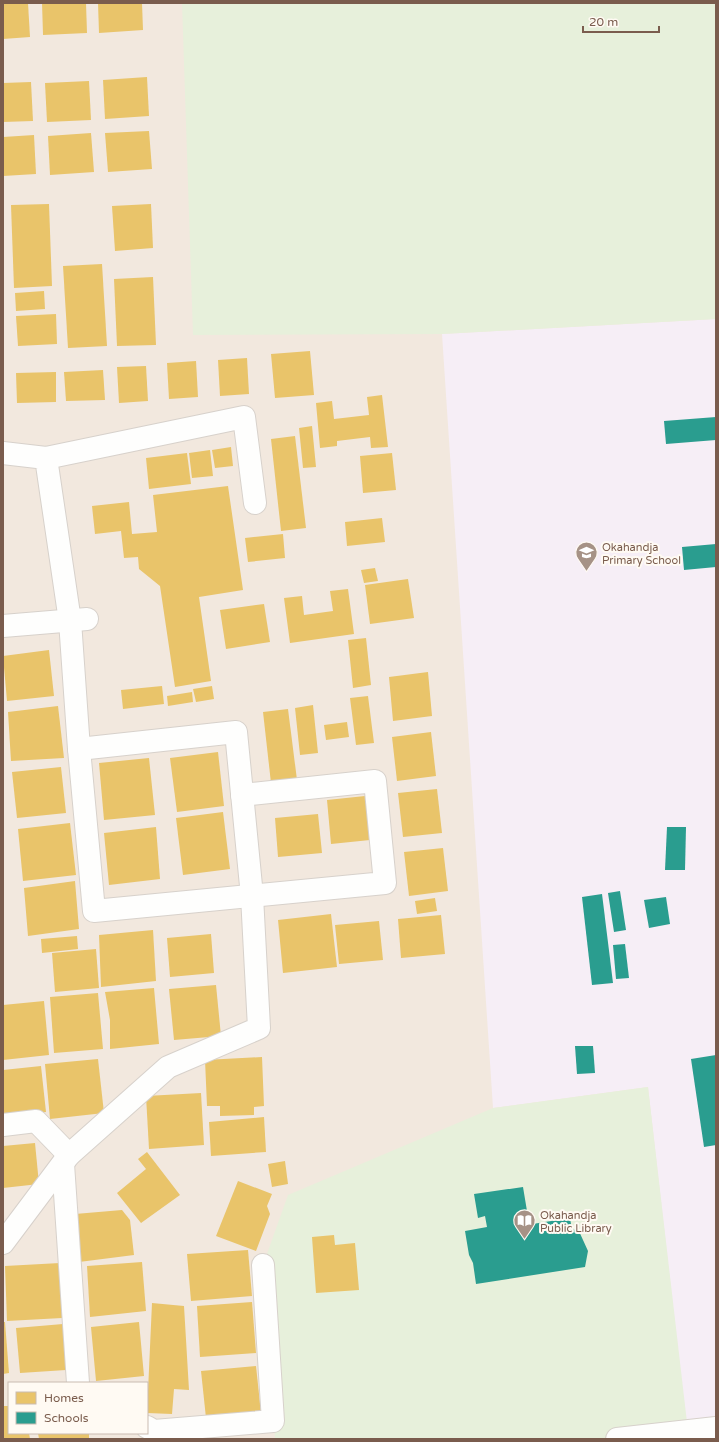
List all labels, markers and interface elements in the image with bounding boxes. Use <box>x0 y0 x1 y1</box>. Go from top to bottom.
scale bar <box>583 8 659 34</box>
text: 20 m <box>589 15 618 29</box>
school or university icon: Okahandja Primary School <box>574 540 600 573</box>
place label: Okahandja Primary School <box>602 541 681 567</box>
library icon: Okahandja Public Library <box>512 1208 538 1241</box>
place label: Okahandja Public Library <box>540 1209 612 1235</box>
legend <box>8 1382 148 1434</box>
text: Homes <box>44 1391 84 1405</box>
text: Schools <box>44 1411 89 1425</box>

